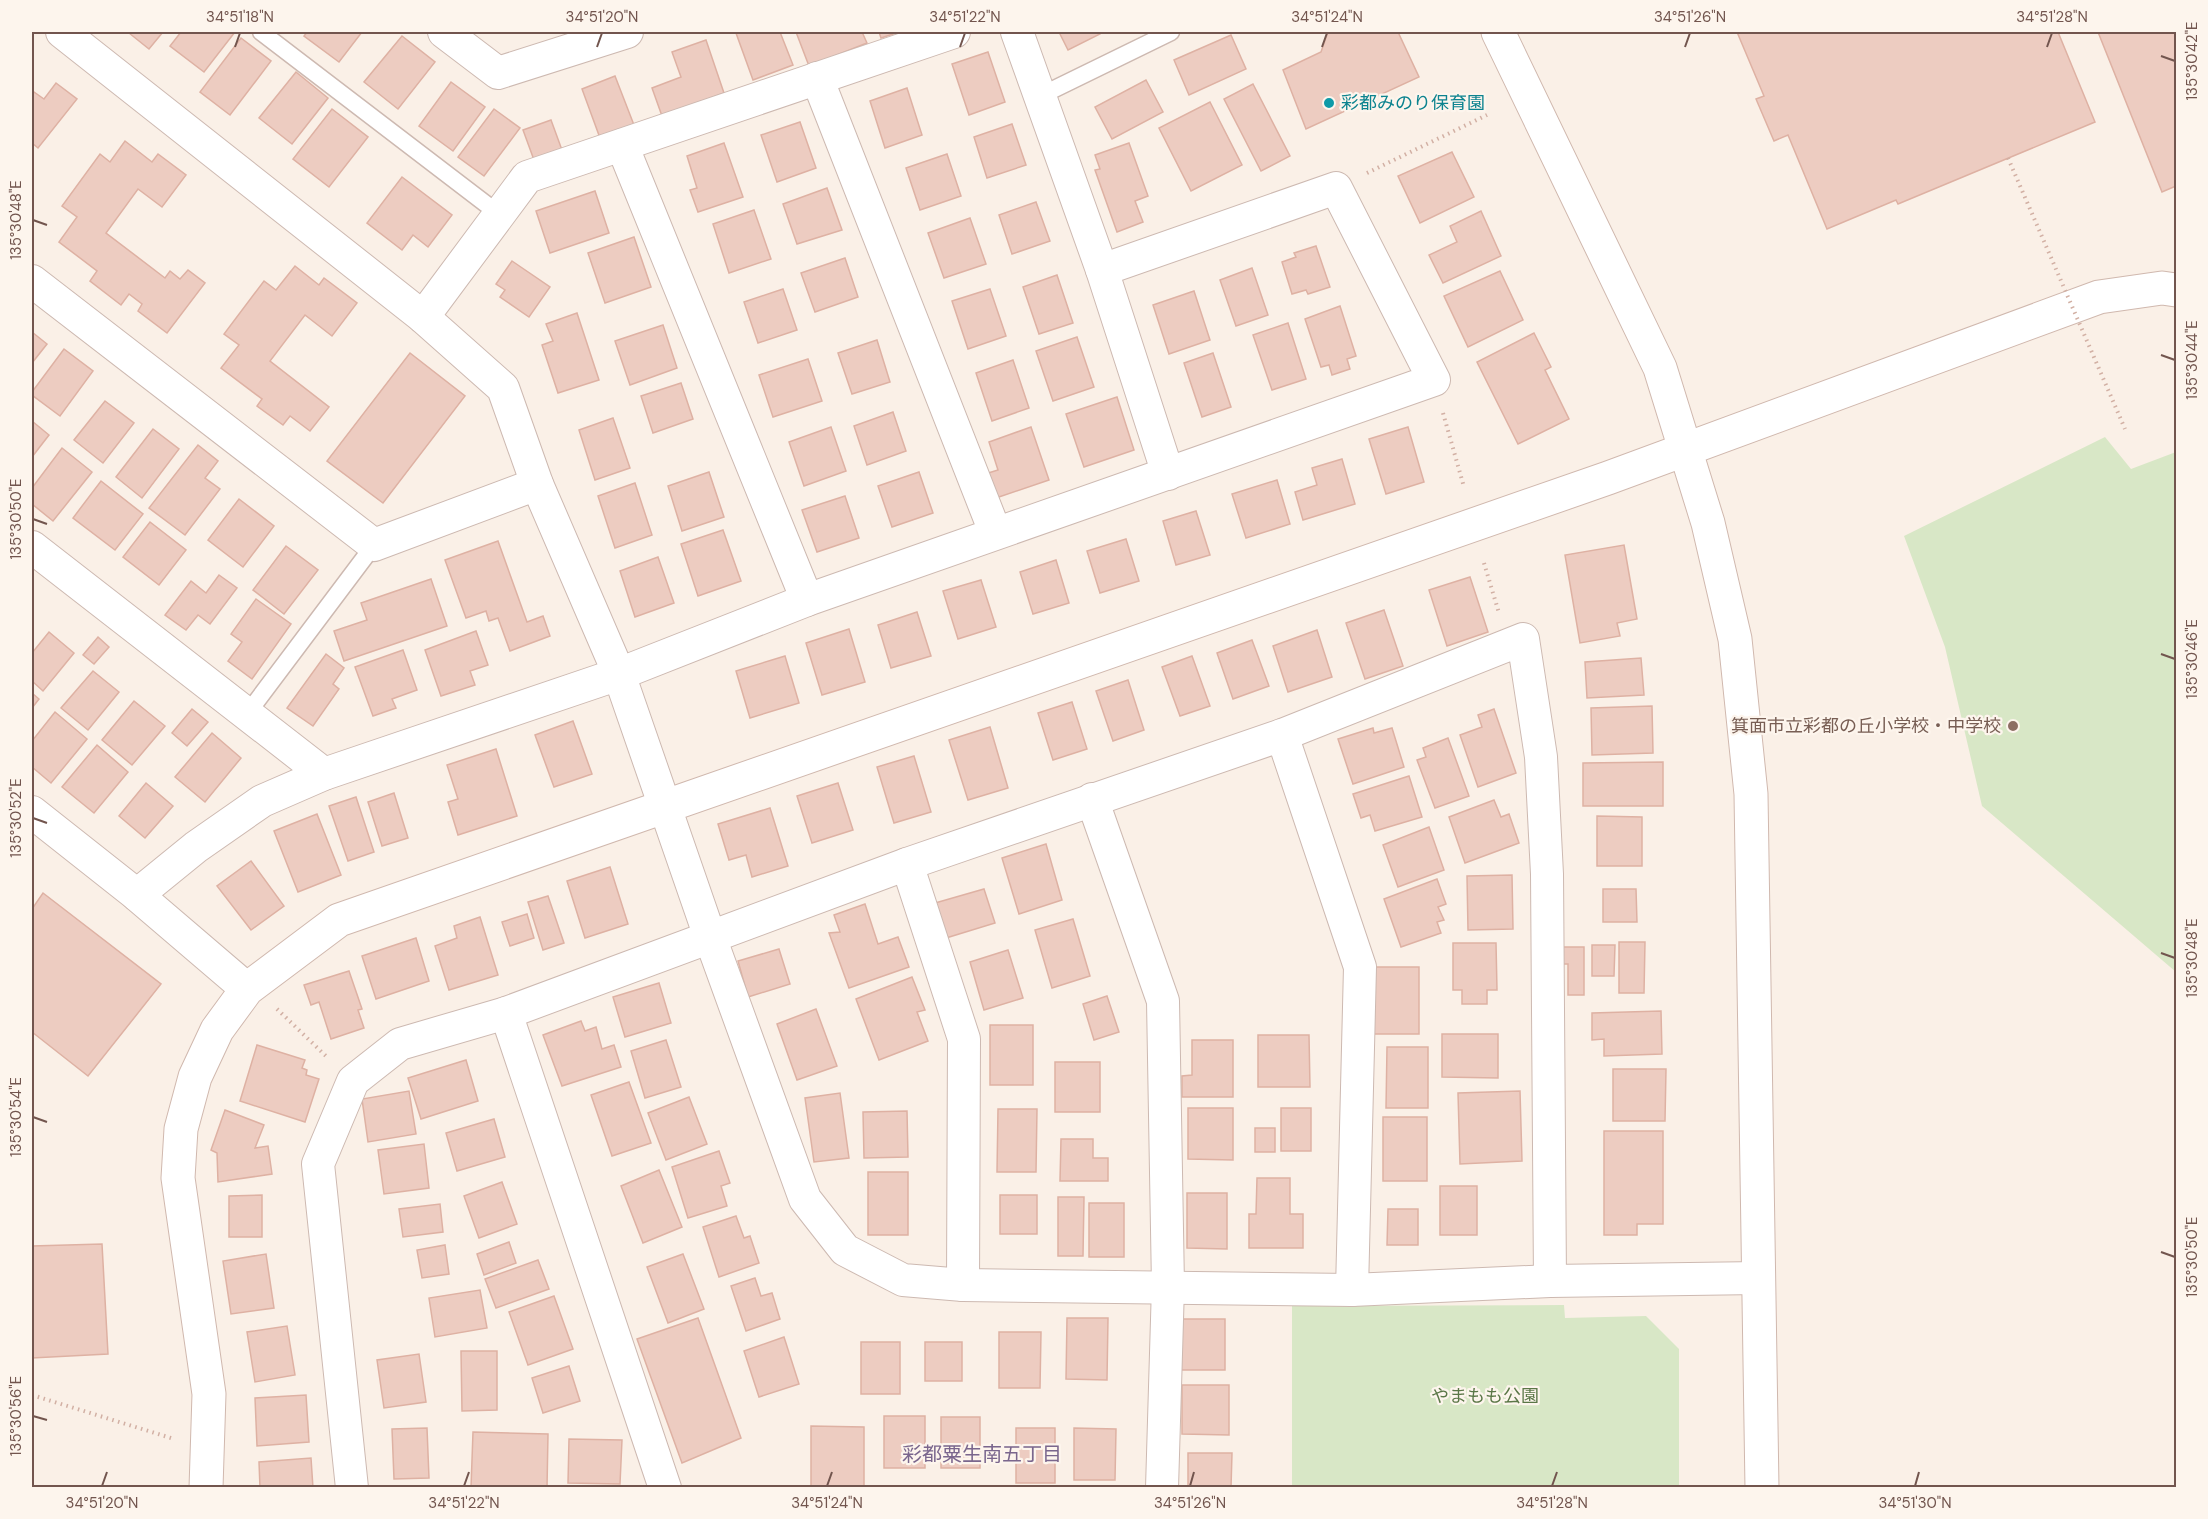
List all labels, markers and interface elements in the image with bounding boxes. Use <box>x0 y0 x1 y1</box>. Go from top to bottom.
text: 34°51'18"N <box>206 7 274 27</box>
text: 34°51'20"N <box>566 7 638 27</box>
text: 34°51'22"N <box>929 7 1001 27</box>
text: 34°51'24"N <box>1291 7 1363 27</box>
text: 34°51'26"N <box>1654 7 1726 27</box>
text: 34°51'28"N <box>2016 7 2088 27</box>
text: 135°30'42"E <box>2182 21 2202 101</box>
place label: 彩都みのり保育園 <box>1341 91 1485 115</box>
marker: 彩都みのり保育園 <box>1322 96 1336 110</box>
text: 135°30'48"E <box>6 180 26 260</box>
text: 135°30'44"E <box>2182 320 2202 400</box>
text: 135°30'50"E <box>6 478 26 560</box>
text: 135°30'46"E <box>2182 619 2202 699</box>
place label: 箕面市立彩都の丘小学校・中学校 <box>1731 714 2001 738</box>
marker: 箕面市立彩都の丘小学校・中学校 <box>2006 719 2020 733</box>
text: 135°30'52"E <box>6 778 26 858</box>
text: 135°30'48"E <box>2182 918 2202 998</box>
text: 135°30'54"E <box>6 1077 26 1157</box>
text: 135°30'50"E <box>2182 1216 2202 1298</box>
text: 135°30'56"E <box>6 1376 26 1456</box>
park label: やまもも公園 <box>1431 1384 1539 1408</box>
district label: 彩都粟生南五丁目 <box>902 1441 1062 1467</box>
text: 34°51'20"N <box>66 1493 138 1513</box>
text: 34°51'22"N <box>428 1493 500 1513</box>
text: 34°51'24"N <box>791 1493 863 1513</box>
text: 34°51'26"N <box>1154 1493 1226 1513</box>
text: 34°51'28"N <box>1516 1493 1588 1513</box>
text: 34°51'30"N <box>1878 1493 1952 1513</box>

